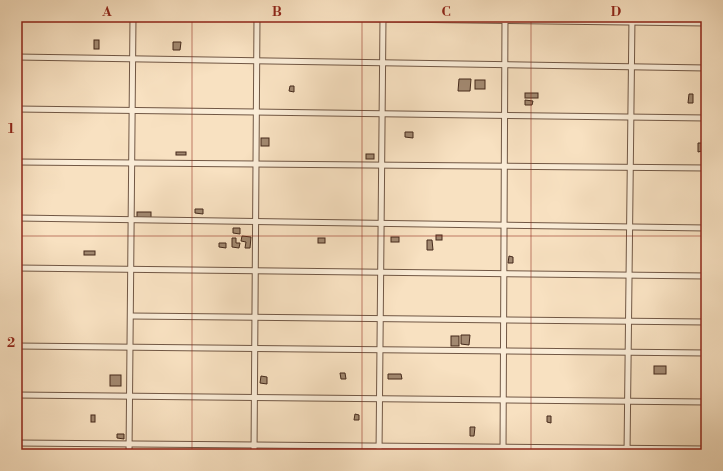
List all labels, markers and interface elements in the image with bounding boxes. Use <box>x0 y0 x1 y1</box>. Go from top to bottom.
text: A <box>101 4 112 20</box>
text: B <box>272 4 282 20</box>
text: C <box>441 4 451 20</box>
text: D <box>611 4 621 20</box>
text: 1 <box>8 121 15 137</box>
text: 2 <box>7 335 15 351</box>

